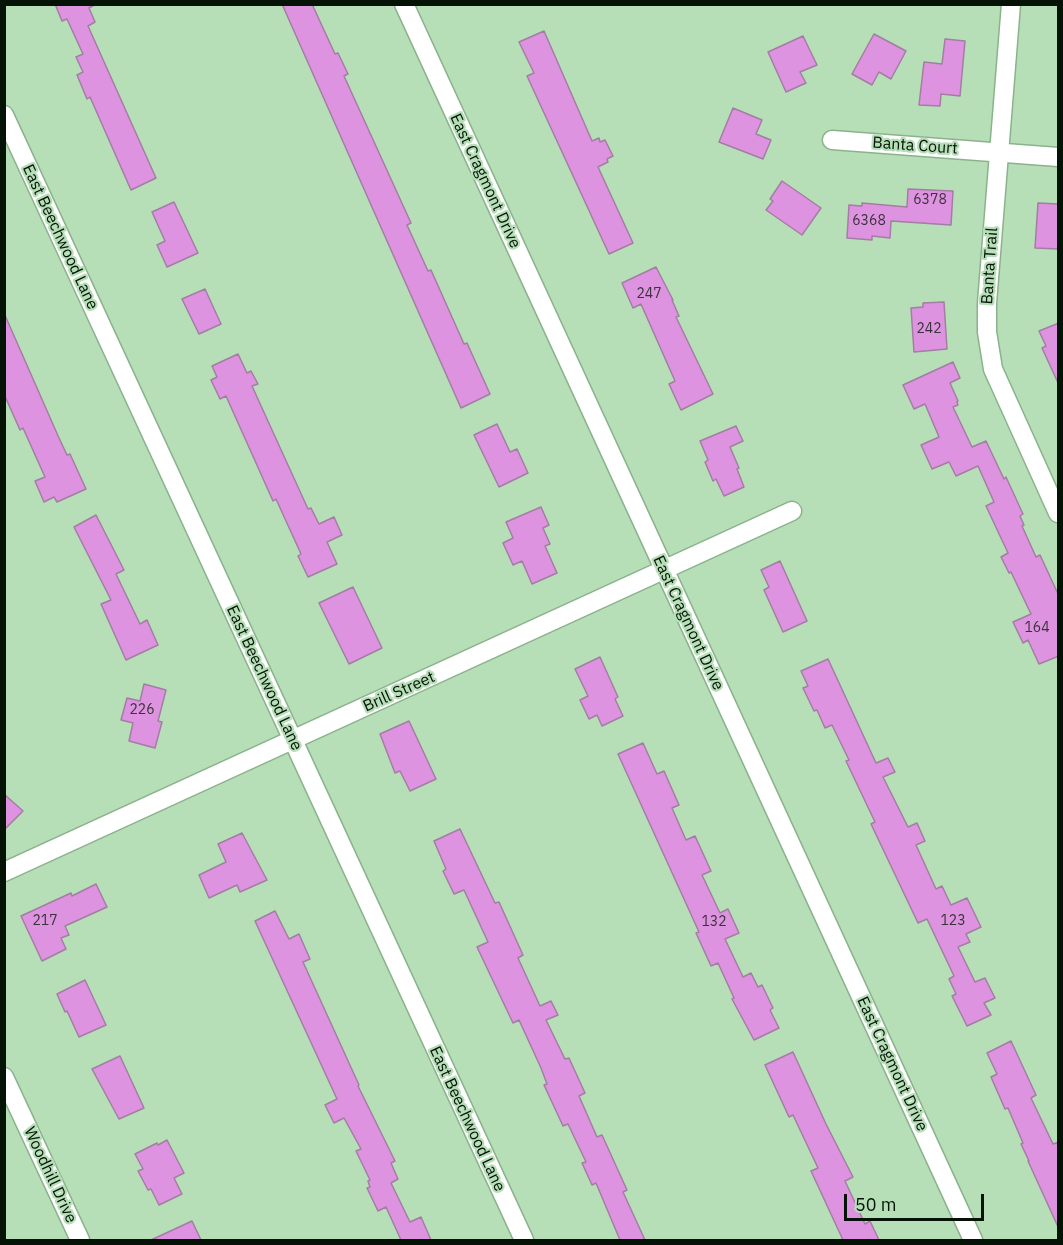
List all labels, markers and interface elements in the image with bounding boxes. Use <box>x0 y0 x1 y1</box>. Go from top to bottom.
street label: East Cragmont Drive <box>445 111 525 251</box>
street label: Banta Court <box>872 133 958 159</box>
street label: East Beechwood Lane <box>18 162 102 312</box>
house number: 6378 <box>913 192 947 208</box>
house number: 6368 <box>852 213 886 229</box>
street label: Banta Trail <box>978 227 1002 305</box>
house number: 247 <box>636 286 662 302</box>
house number: 242 <box>916 321 942 337</box>
street label: East Cragmont Drive <box>648 553 728 693</box>
street label: East Beechwood Lane <box>222 603 306 753</box>
house number: 164 <box>1024 620 1050 636</box>
street label: Brill Street <box>360 668 438 716</box>
house number: 226 <box>129 702 155 718</box>
house number: 217 <box>32 913 58 929</box>
house number: 123 <box>940 913 966 929</box>
house number: 132 <box>701 914 727 930</box>
street label: East Cragmont Drive <box>852 994 932 1134</box>
street label: East Beechwood Lane <box>425 1044 509 1194</box>
street label: Woodhill Drive <box>19 1124 81 1226</box>
scale bar <box>847 1182 986 1220</box>
text: 50 m <box>855 1193 897 1216</box>

